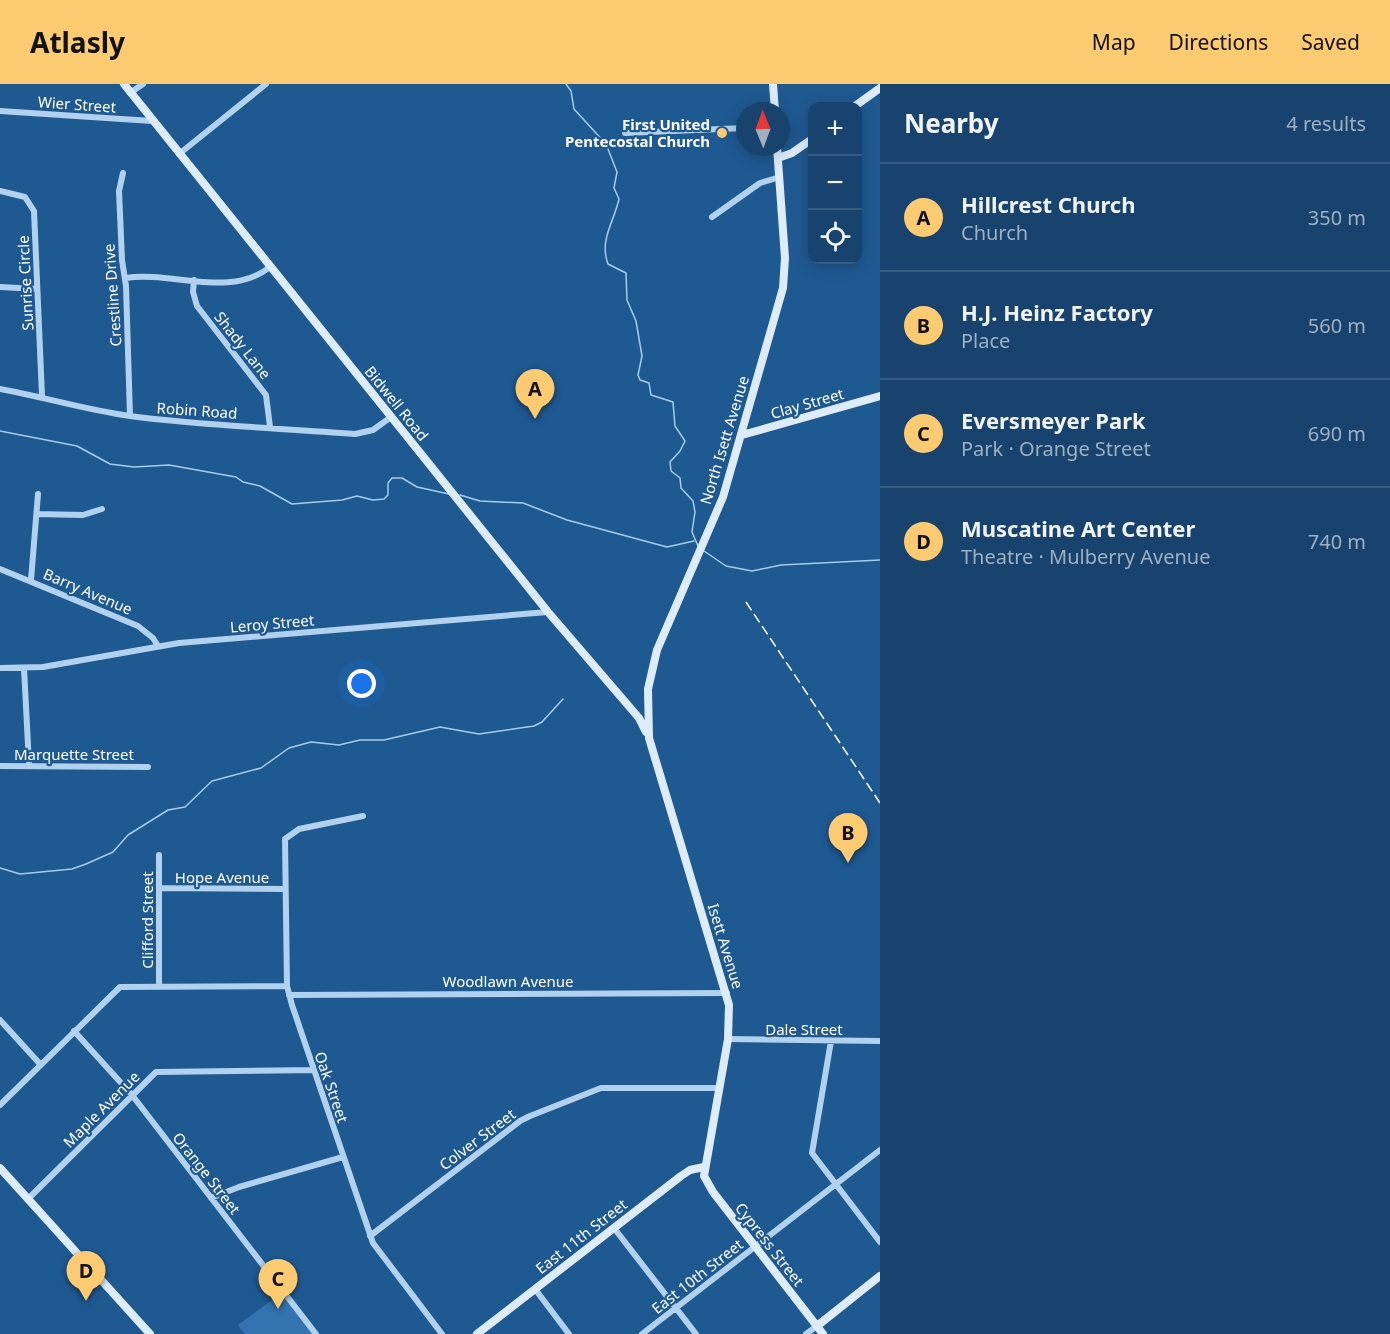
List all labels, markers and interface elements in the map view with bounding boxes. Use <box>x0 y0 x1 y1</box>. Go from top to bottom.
text: Atlasly <box>30 23 125 61</box>
text: Map <box>1092 28 1136 56</box>
text: Directions <box>1169 28 1268 56</box>
text: Saved <box>1301 28 1360 56</box>
street label: Wier Street <box>37 91 117 117</box>
north arrow <box>736 102 790 156</box>
map controls <box>808 102 862 264</box>
button: + <box>808 102 862 156</box>
text: Nearby <box>904 105 999 141</box>
text: 4 results <box>1286 110 1366 137</box>
place label: First United Pentecostal Church <box>565 114 710 151</box>
marker: First United Pentecostal Church <box>715 126 729 140</box>
button: − <box>808 156 862 210</box>
text: Hillcrest Church <box>961 189 1135 219</box>
text: A <box>917 204 930 231</box>
text: 350 m <box>1308 204 1366 231</box>
button: locate <box>808 210 862 264</box>
text: Church <box>961 219 1028 246</box>
street label: Sunrise Circle <box>13 235 37 331</box>
street label: Crestline Drive <box>98 243 126 347</box>
text: H.J. Heinz Factory <box>961 297 1153 327</box>
street label: Shady Lane <box>210 307 276 383</box>
text: B <box>917 312 930 339</box>
text: 560 m <box>1308 312 1366 339</box>
text: Place <box>961 327 1010 354</box>
street label: Bidwell Road <box>361 361 433 445</box>
pin: A <box>516 370 554 419</box>
street label: North Isett Avenue <box>695 373 753 507</box>
street label: Clay Street <box>768 383 846 423</box>
street label: Robin Road <box>156 397 238 423</box>
text: Eversmeyer Park <box>961 405 1146 435</box>
text: C <box>917 420 930 447</box>
text: 690 m <box>1308 420 1366 447</box>
text: Park · Orange Street <box>961 435 1151 462</box>
text: Muscatine Art Center <box>961 513 1195 543</box>
text: D <box>916 528 931 555</box>
text: 740 m <box>1308 528 1366 555</box>
text: Theatre · Mulberry Avenue <box>961 543 1210 570</box>
street label: Barry Avenue <box>40 563 136 619</box>
street label: Leroy Street <box>229 609 316 637</box>
your location <box>347 669 376 698</box>
street label: Marquette Street <box>14 744 135 764</box>
pin: B <box>828 814 868 863</box>
street label: Hope Avenue <box>175 867 269 887</box>
street label: Clifford Street <box>137 871 157 969</box>
street label: Isett Avenue <box>704 901 748 991</box>
street label: Woodlawn Avenue <box>443 971 573 991</box>
street label: Dale Street <box>765 1019 843 1039</box>
street label: Oak Street <box>311 1049 354 1126</box>
street label: Maple Avenue <box>59 1067 143 1151</box>
street label: Colver Street <box>435 1103 520 1174</box>
street label: Orange Street <box>169 1128 246 1219</box>
street label: East 11th Street <box>531 1194 631 1278</box>
street label: Cypress Street <box>731 1198 809 1290</box>
street label: East 10th Street <box>647 1234 747 1318</box>
pin: D <box>66 1252 106 1301</box>
pin: C <box>258 1260 298 1309</box>

